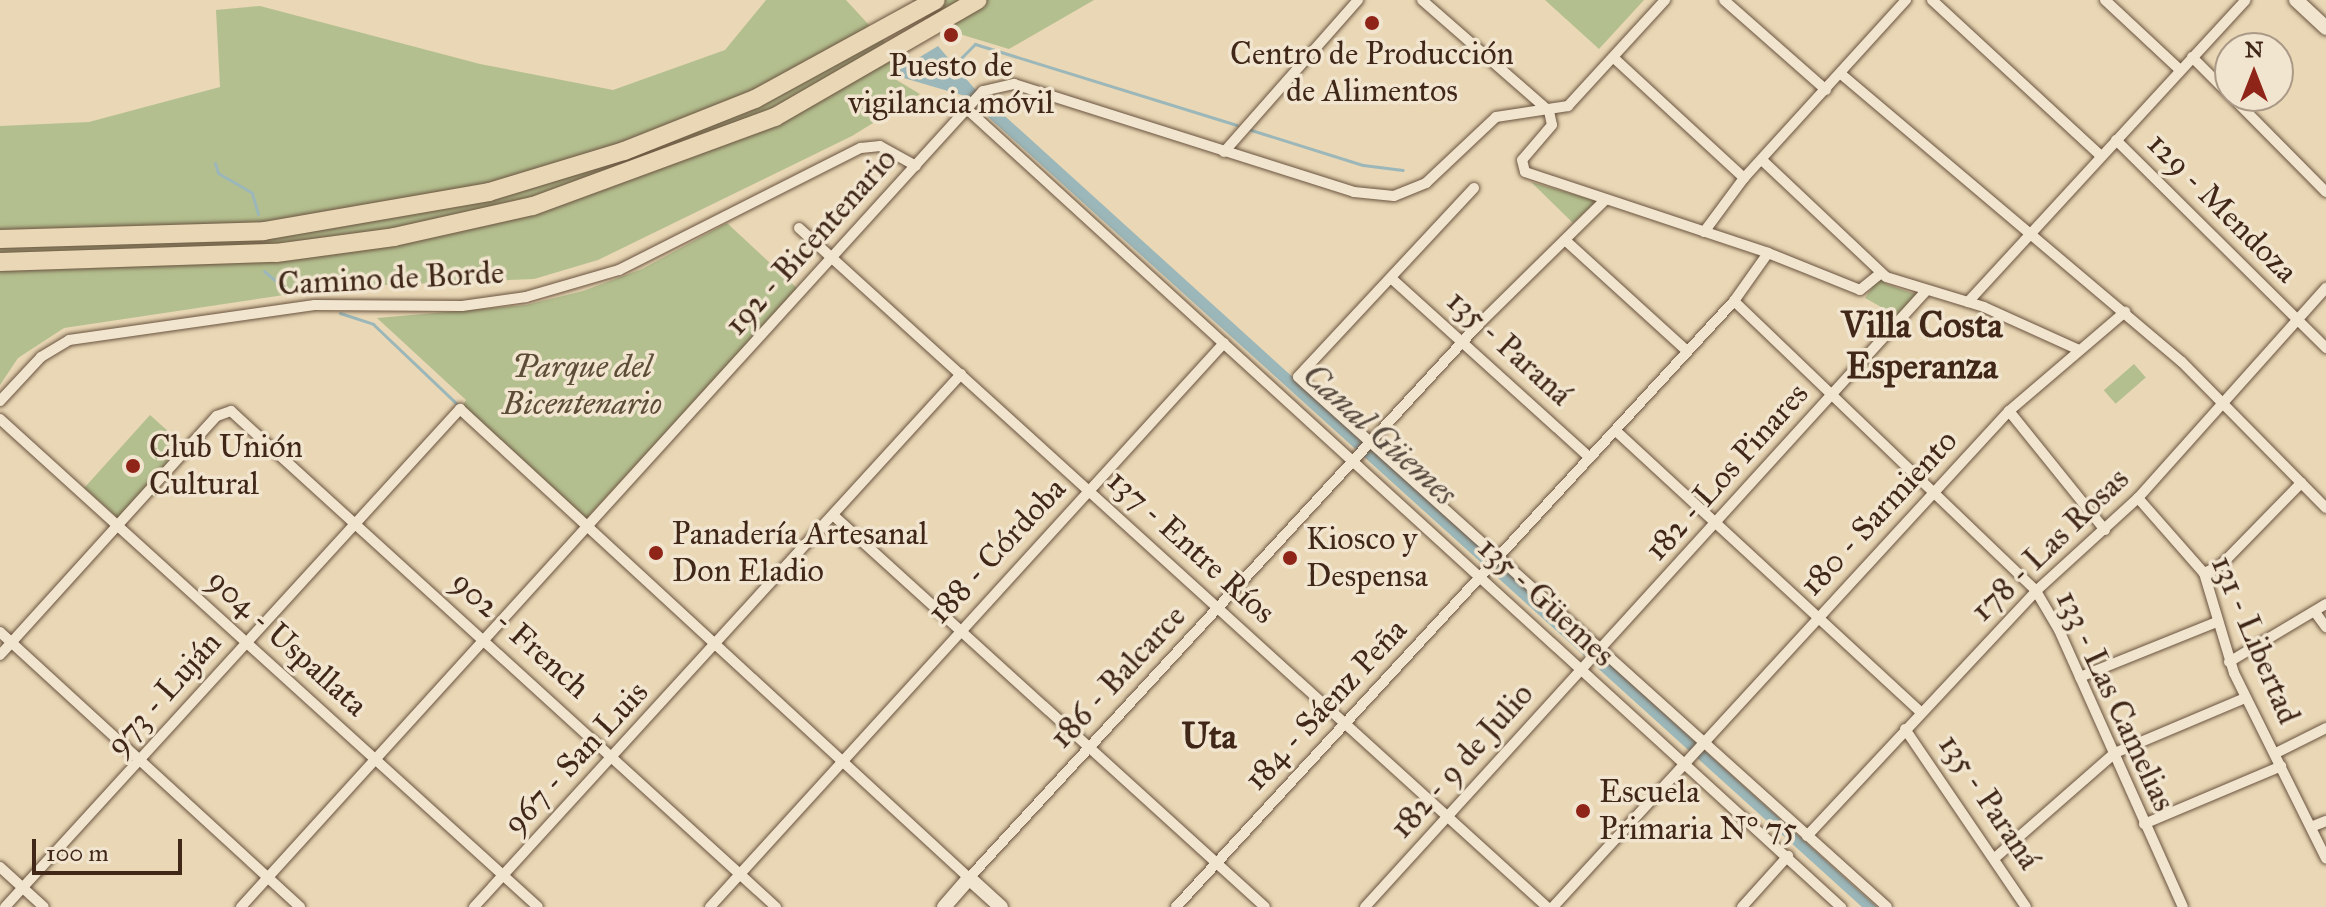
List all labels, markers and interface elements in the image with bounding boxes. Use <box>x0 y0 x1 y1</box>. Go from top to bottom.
marker: Centro de Producción de Alimentos <box>1363 14 1381 32</box>
marker: Puesto de vigilancia móvil <box>942 26 960 44</box>
north arrow <box>2214 32 2294 112</box>
place label: Centro de Producción de Alimentos <box>1230 36 1514 111</box>
text: N <box>2245 36 2263 63</box>
place label: Puesto de vigilancia móvil <box>848 48 1054 123</box>
street label: 129 - Mendoza <box>2139 125 2305 291</box>
street label: 192 - Bicentenario <box>717 141 905 343</box>
street label: Camino de Borde <box>277 254 505 304</box>
street label: 135 - Paraná <box>1439 282 1579 414</box>
district label: Villa Costa Esperanza <box>1841 303 2003 388</box>
park label: Parque del Bicentenario <box>502 349 662 424</box>
water label: Canal Güemes <box>1295 354 1465 514</box>
street label: 182 - Los Pinares <box>1637 375 1817 569</box>
street label: 180 - Sarmiento <box>1792 422 1966 604</box>
place label: Club Unión Cultural <box>149 429 303 504</box>
marker: Club Unión Cultural <box>124 457 142 475</box>
street label: 178 - Las Rosas <box>1963 460 2137 630</box>
street label: 137 - Entre Ríos <box>1099 462 1283 632</box>
street label: 188 - Córdoba <box>920 470 1074 632</box>
place label: Panadería Artesanal Don Eladio <box>672 516 928 591</box>
place label: Kiosco y Despensa <box>1306 521 1428 596</box>
street label: 135 - Güemes <box>1470 529 1622 675</box>
marker: Panadería Artesanal Don Eladio <box>647 544 665 562</box>
marker: Kiosco y Despensa <box>1281 549 1299 567</box>
street label: 131 - Libertad <box>2202 550 2308 730</box>
street label: 904 - Uspallata <box>199 561 375 725</box>
street label: 902 - French <box>443 563 597 707</box>
street label: 133 - Las Camelias <box>2047 585 2183 817</box>
street label: 186 - Balcarce <box>1042 597 1194 757</box>
street label: 184 - Sáenz Peña <box>1237 611 1415 799</box>
street label: 973 - Luján <box>98 624 230 764</box>
street label: 967 - San Luis <box>496 674 656 842</box>
street label: 182 - 9 de Julio <box>1382 675 1542 847</box>
district label: Uta <box>1181 715 1237 759</box>
street label: 135 - Paraná <box>1930 727 2048 877</box>
place label: Escuela Primaria N° 75 <box>1599 774 1797 849</box>
marker: Escuela Primaria N° 75 <box>1574 802 1592 820</box>
scale bar <box>36 823 186 873</box>
text: 100 m <box>46 838 109 868</box>

